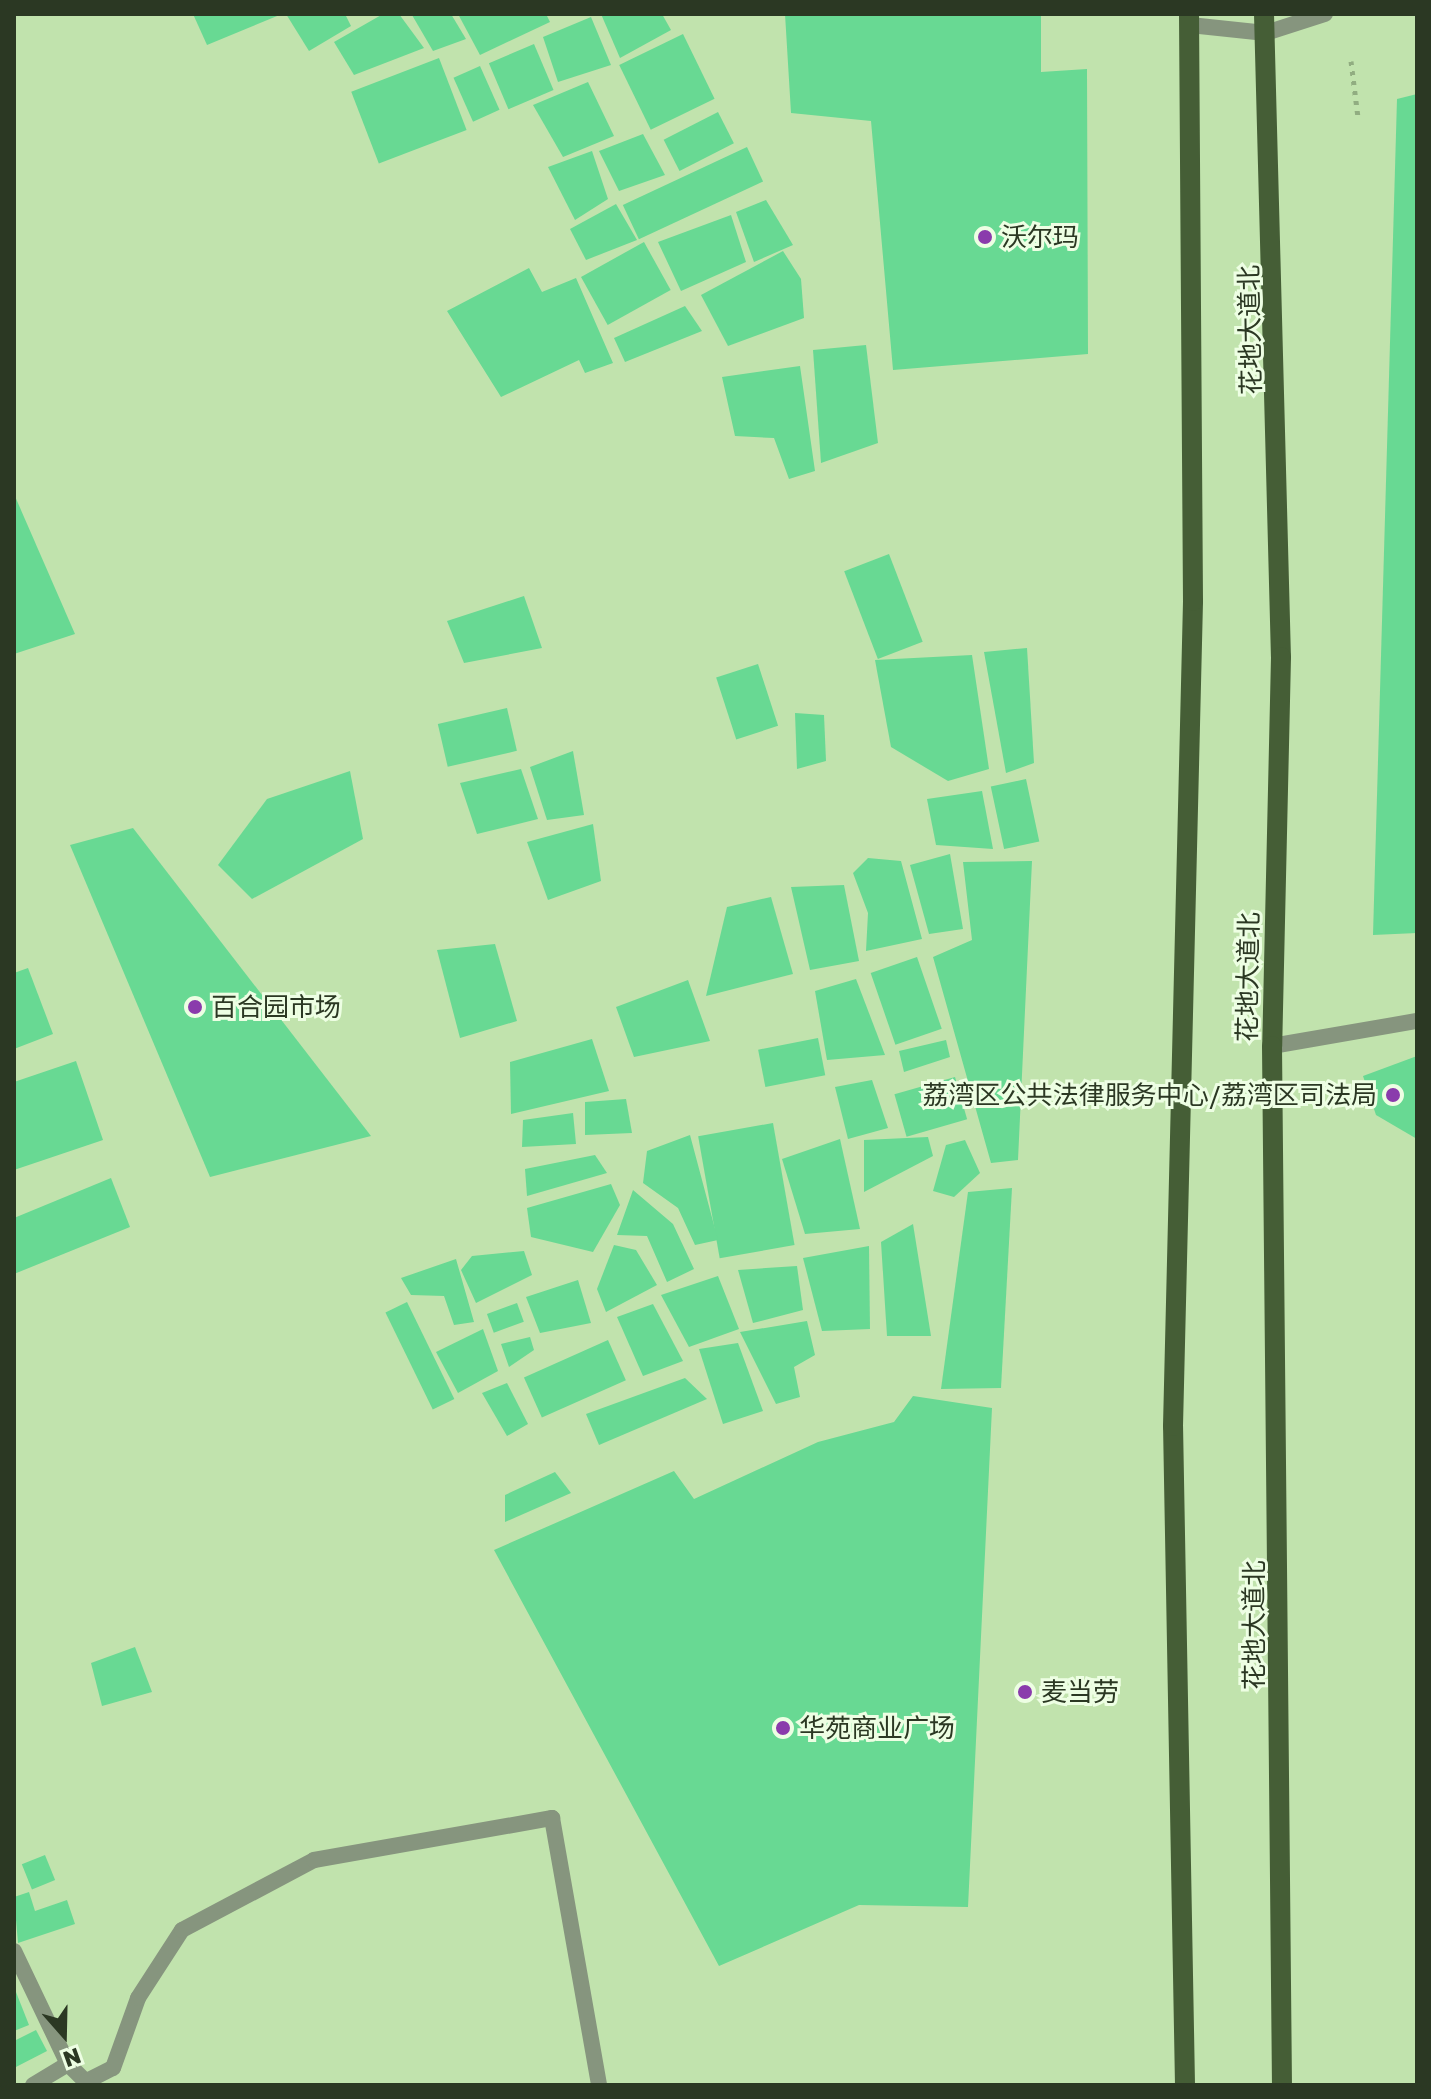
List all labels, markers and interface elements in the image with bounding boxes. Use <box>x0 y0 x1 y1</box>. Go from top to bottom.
place label: 沃尔玛 <box>1001 221 1079 253</box>
marker: 沃尔玛 <box>976 228 994 246</box>
street label: 花地大道北 <box>1233 265 1267 395</box>
street label: 花地大道北 <box>1231 912 1265 1042</box>
place label: 百合园市场 <box>211 991 341 1023</box>
marker: 百合园市场 <box>186 998 204 1016</box>
place label: 荔湾区公共法律服务中心/荔湾区司法局 <box>923 1079 1377 1111</box>
marker: 荔湾区公共法律服务中心/荔湾区司法局 <box>1384 1086 1402 1104</box>
street label: 花地大道北 <box>1238 1560 1270 1690</box>
place label: 麦当劳 <box>1041 1676 1119 1708</box>
marker: 麦当劳 <box>1016 1683 1034 1701</box>
place label: 华苑商业广场 <box>799 1712 955 1744</box>
marker: 华苑商业广场 <box>774 1719 792 1737</box>
north arrow <box>24 1995 104 2075</box>
text: N <box>60 2042 85 2074</box>

